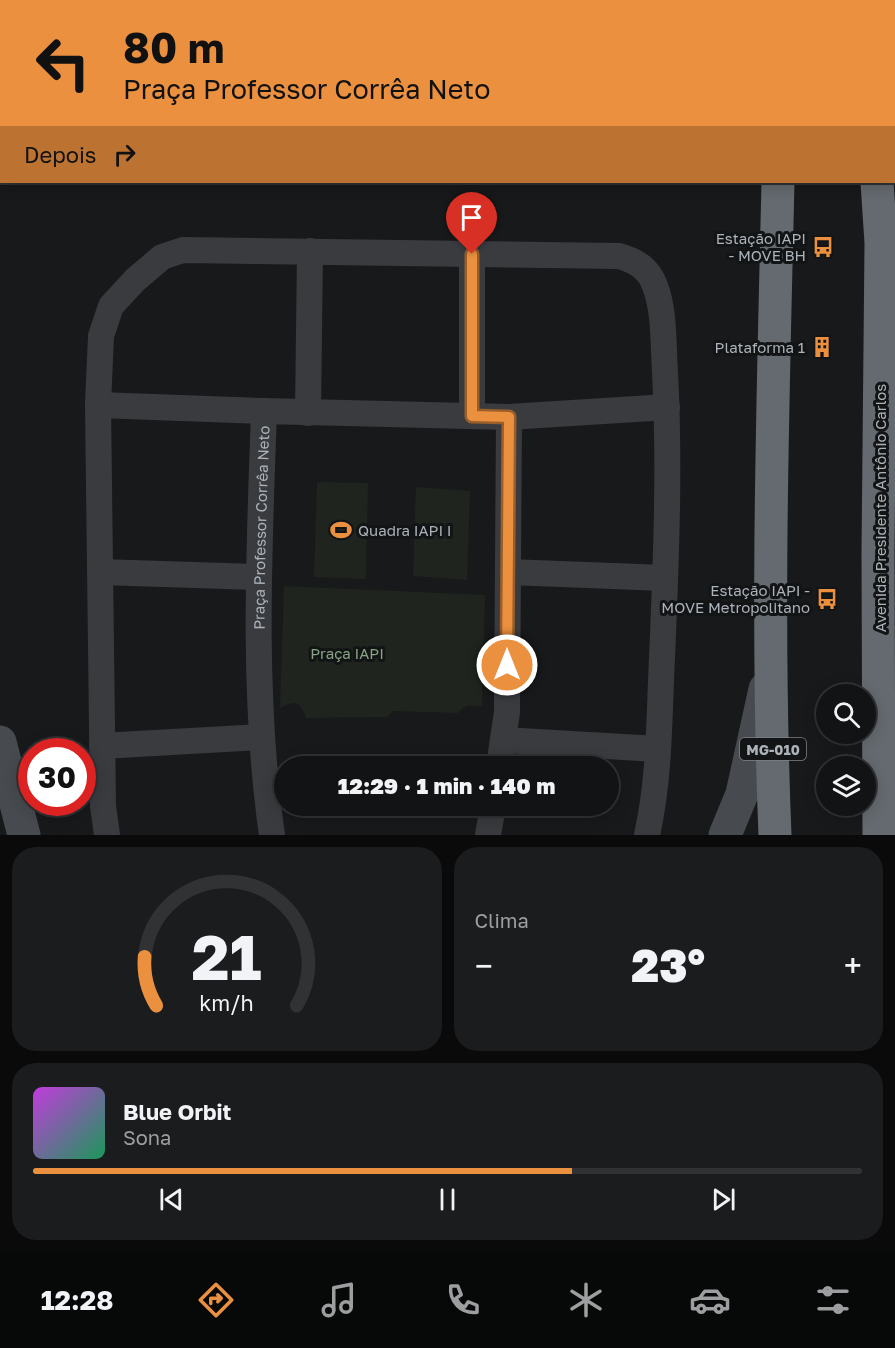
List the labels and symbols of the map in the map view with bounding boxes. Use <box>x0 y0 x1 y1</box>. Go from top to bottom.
pin <box>446 192 497 254</box>
place label: Estação IAPI - MOVE BH <box>716 229 806 264</box>
bus stop icon: Estação IAPI - MOVE BH <box>811 235 835 259</box>
building icon: Plataforma 1 <box>810 335 834 359</box>
place label: Plataforma 1 <box>715 338 805 356</box>
street label: Avenida Presidente Antônio Carlos <box>871 384 889 632</box>
street label: Praça Professor Corrêa Neto <box>250 425 272 630</box>
sports icon: Quadra IAPI I <box>329 518 353 542</box>
place label: Quadra IAPI I <box>358 521 452 539</box>
place label: Estação IAPI - MOVE Metropolitano <box>661 581 810 616</box>
bus stop icon: Estação IAPI - MOVE Metropolitano <box>815 587 839 611</box>
position arrow <box>475 633 539 697</box>
park label: Praça IAPI <box>310 644 384 662</box>
speed limit sign: 30 <box>18 738 96 816</box>
road number: MG-010 <box>740 738 806 760</box>

